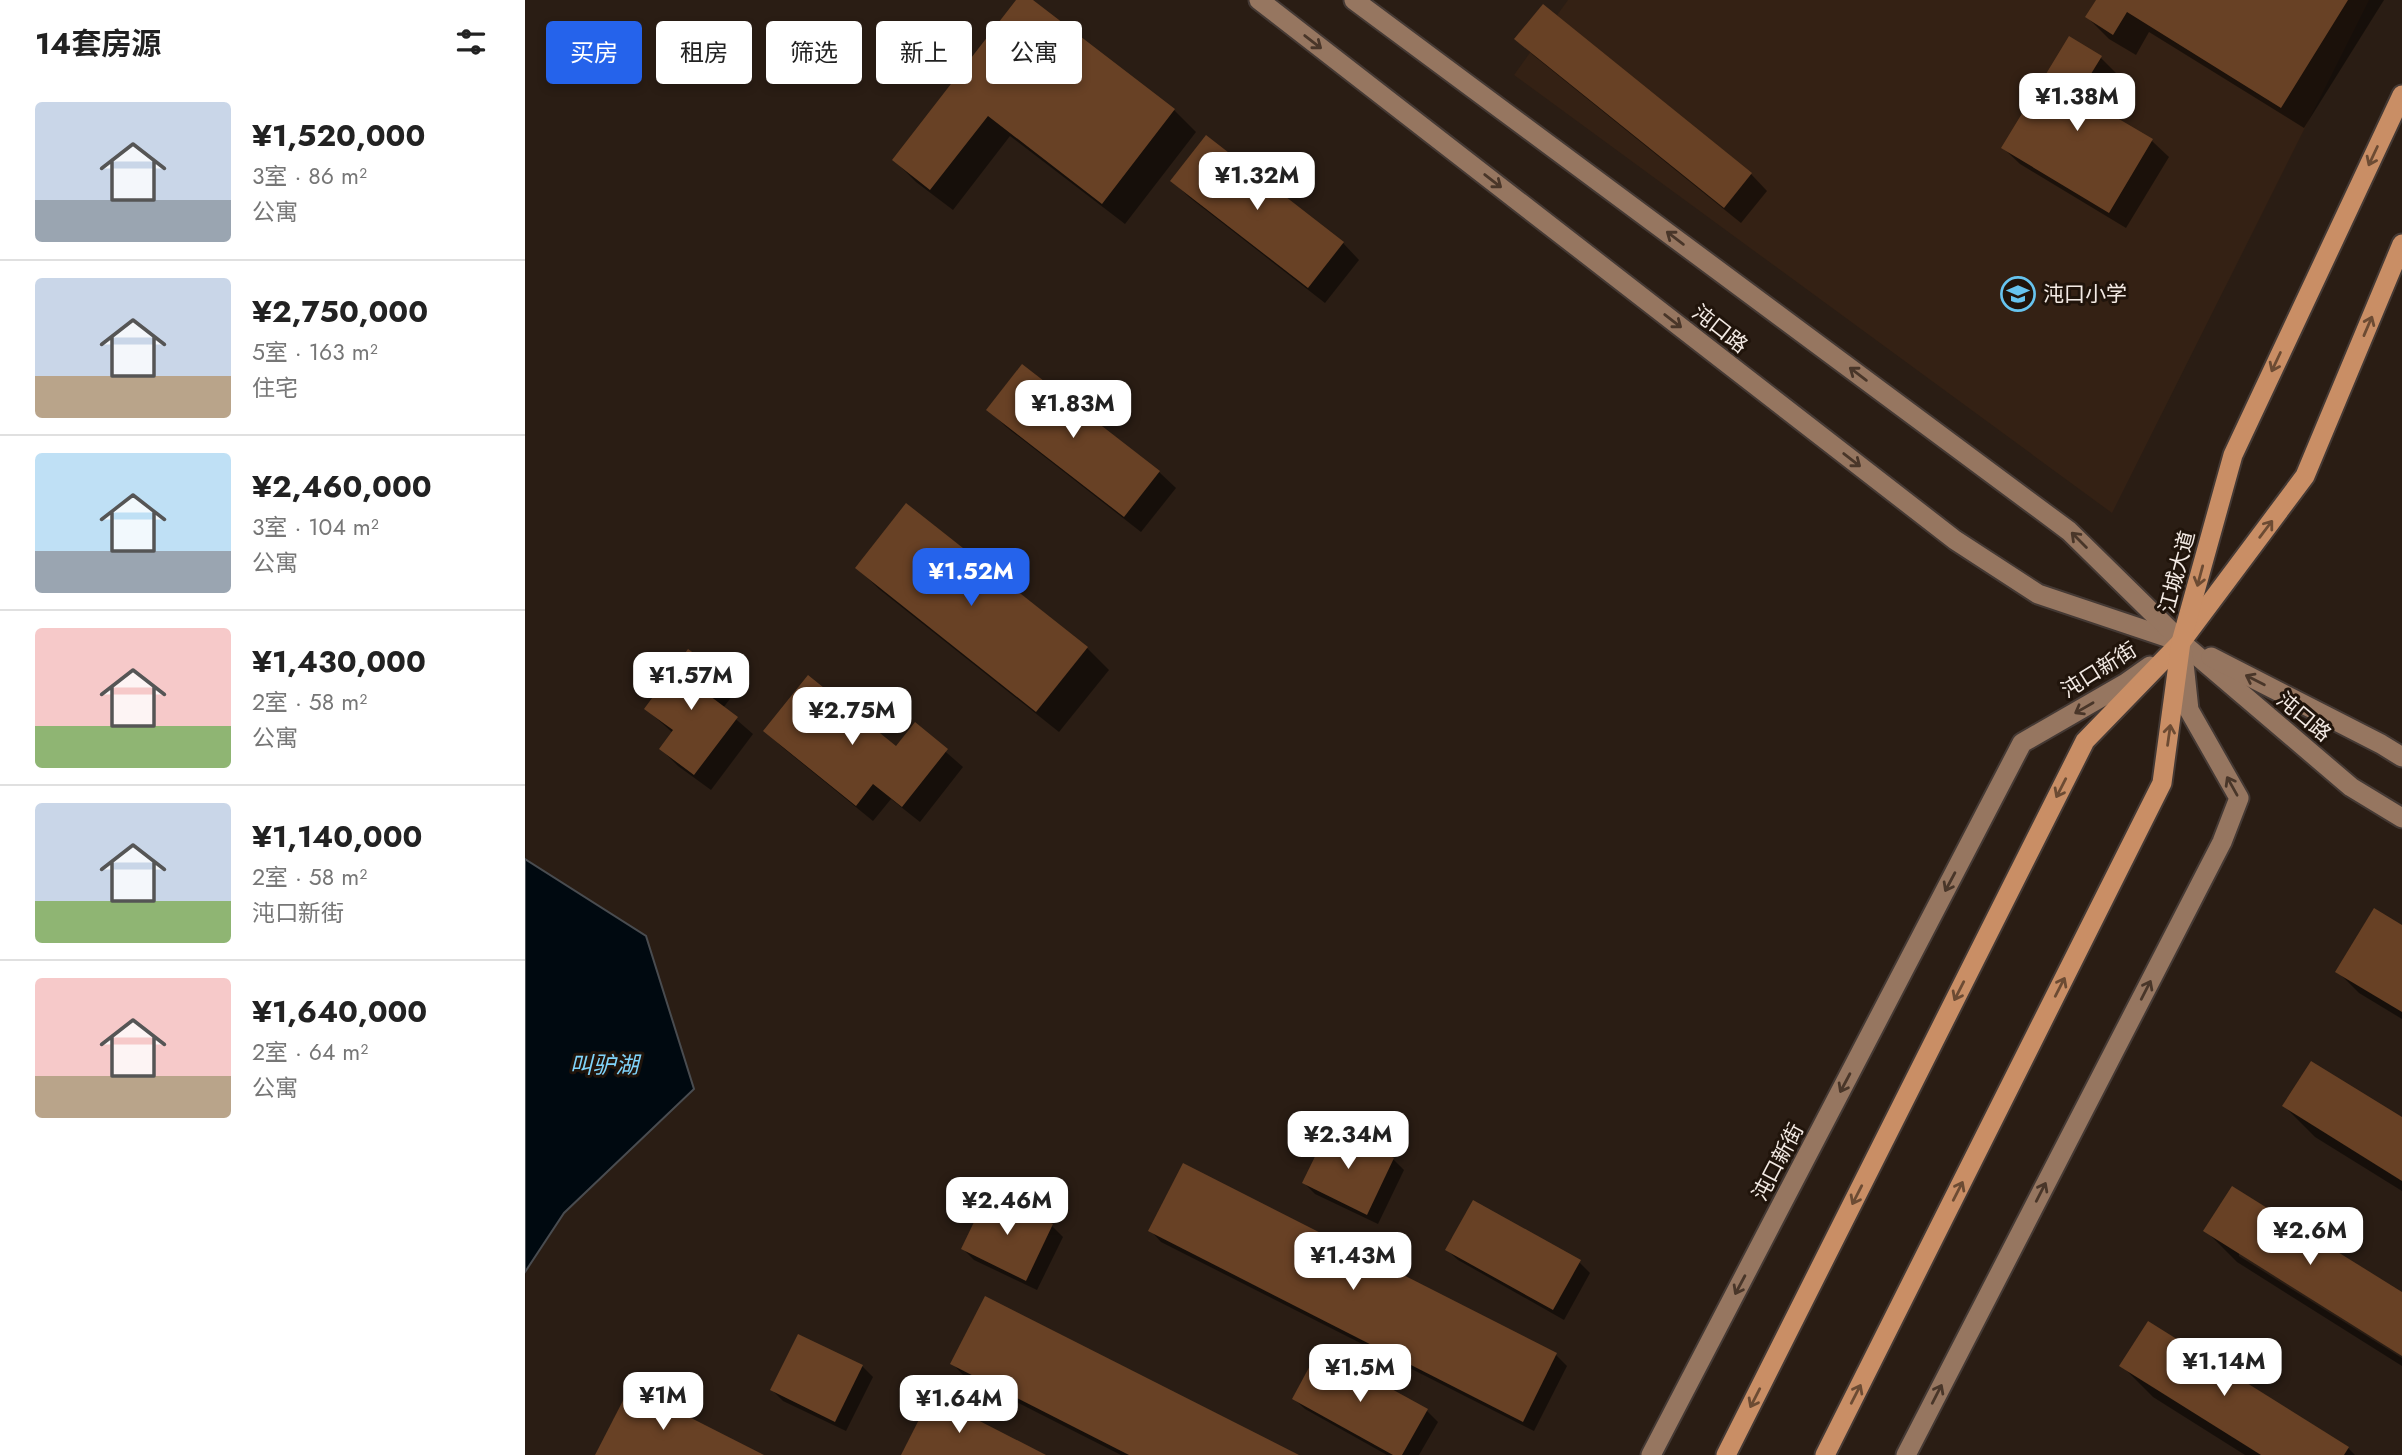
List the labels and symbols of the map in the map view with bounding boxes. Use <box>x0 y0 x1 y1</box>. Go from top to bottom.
one-way arrow <box>1303 34 1322 49</box>
pin: ¥1.38M <box>2020 74 2134 133</box>
one-way arrow <box>2366 145 2379 167</box>
pin: ¥1.32M <box>1200 152 1314 212</box>
one-way arrow <box>1483 174 1502 189</box>
one-way arrow <box>1666 231 1685 246</box>
school or university icon: 沌口小学 <box>1999 275 2037 313</box>
place label: 沌口小学 <box>2043 279 2127 309</box>
street label: 沌口路 <box>1686 298 1754 360</box>
one-way arrow <box>1663 313 1681 328</box>
one-way arrow <box>2362 316 2375 338</box>
one-way arrow <box>2269 352 2282 373</box>
one-way arrow <box>1849 367 1868 381</box>
pin: ¥1.83M <box>1016 380 1130 440</box>
one-way arrow <box>1843 453 1861 468</box>
one-way arrow <box>2259 520 2274 538</box>
street label: 江城大道 <box>2152 528 2202 616</box>
one-way arrow <box>2070 532 2087 549</box>
pin: ¥1.52M <box>914 548 1028 608</box>
one-way arrow <box>2192 565 2205 587</box>
street label: 沌口新街 <box>2055 635 2143 705</box>
pin: ¥1.57M <box>634 652 748 712</box>
one-way arrow <box>2245 672 2266 686</box>
street label: 沌口路 <box>2270 685 2338 749</box>
pin: ¥2.75M <box>795 688 909 747</box>
one-way arrow <box>2075 701 2095 715</box>
one-way arrow <box>2162 724 2175 747</box>
one-way arrow <box>2225 776 2238 797</box>
one-way arrow <box>2054 777 2068 798</box>
one-way arrow <box>1943 871 1957 891</box>
one-way arrow <box>2053 977 2067 998</box>
one-way arrow <box>2139 980 2153 1001</box>
one-way arrow <box>1952 981 1966 1001</box>
water label: 叫驴湖 <box>570 1048 642 1082</box>
one-way arrow <box>1838 1072 1851 1093</box>
pin: ¥2.34M <box>1291 1112 1405 1171</box>
street label: 沌口新街 <box>1745 1118 1811 1206</box>
pin: ¥2.46M <box>950 1178 1064 1237</box>
one-way arrow <box>1951 1181 1965 1202</box>
one-way arrow <box>2035 1182 2049 1203</box>
one-way arrow <box>1850 1184 1864 1205</box>
pin: ¥2.6M <box>2261 1208 2359 1267</box>
pin: ¥1.43M <box>1296 1232 1410 1292</box>
one-way arrow <box>1733 1274 1746 1295</box>
pin: ¥1.14M <box>2167 1338 2281 1398</box>
pin: ¥1.5M <box>1311 1344 1409 1404</box>
pin: ¥1M <box>629 1372 697 1432</box>
pin: ¥1.64M <box>902 1376 1016 1435</box>
one-way arrow <box>1849 1384 1863 1405</box>
one-way arrow <box>1931 1384 1944 1405</box>
one-way arrow <box>1748 1387 1762 1408</box>

